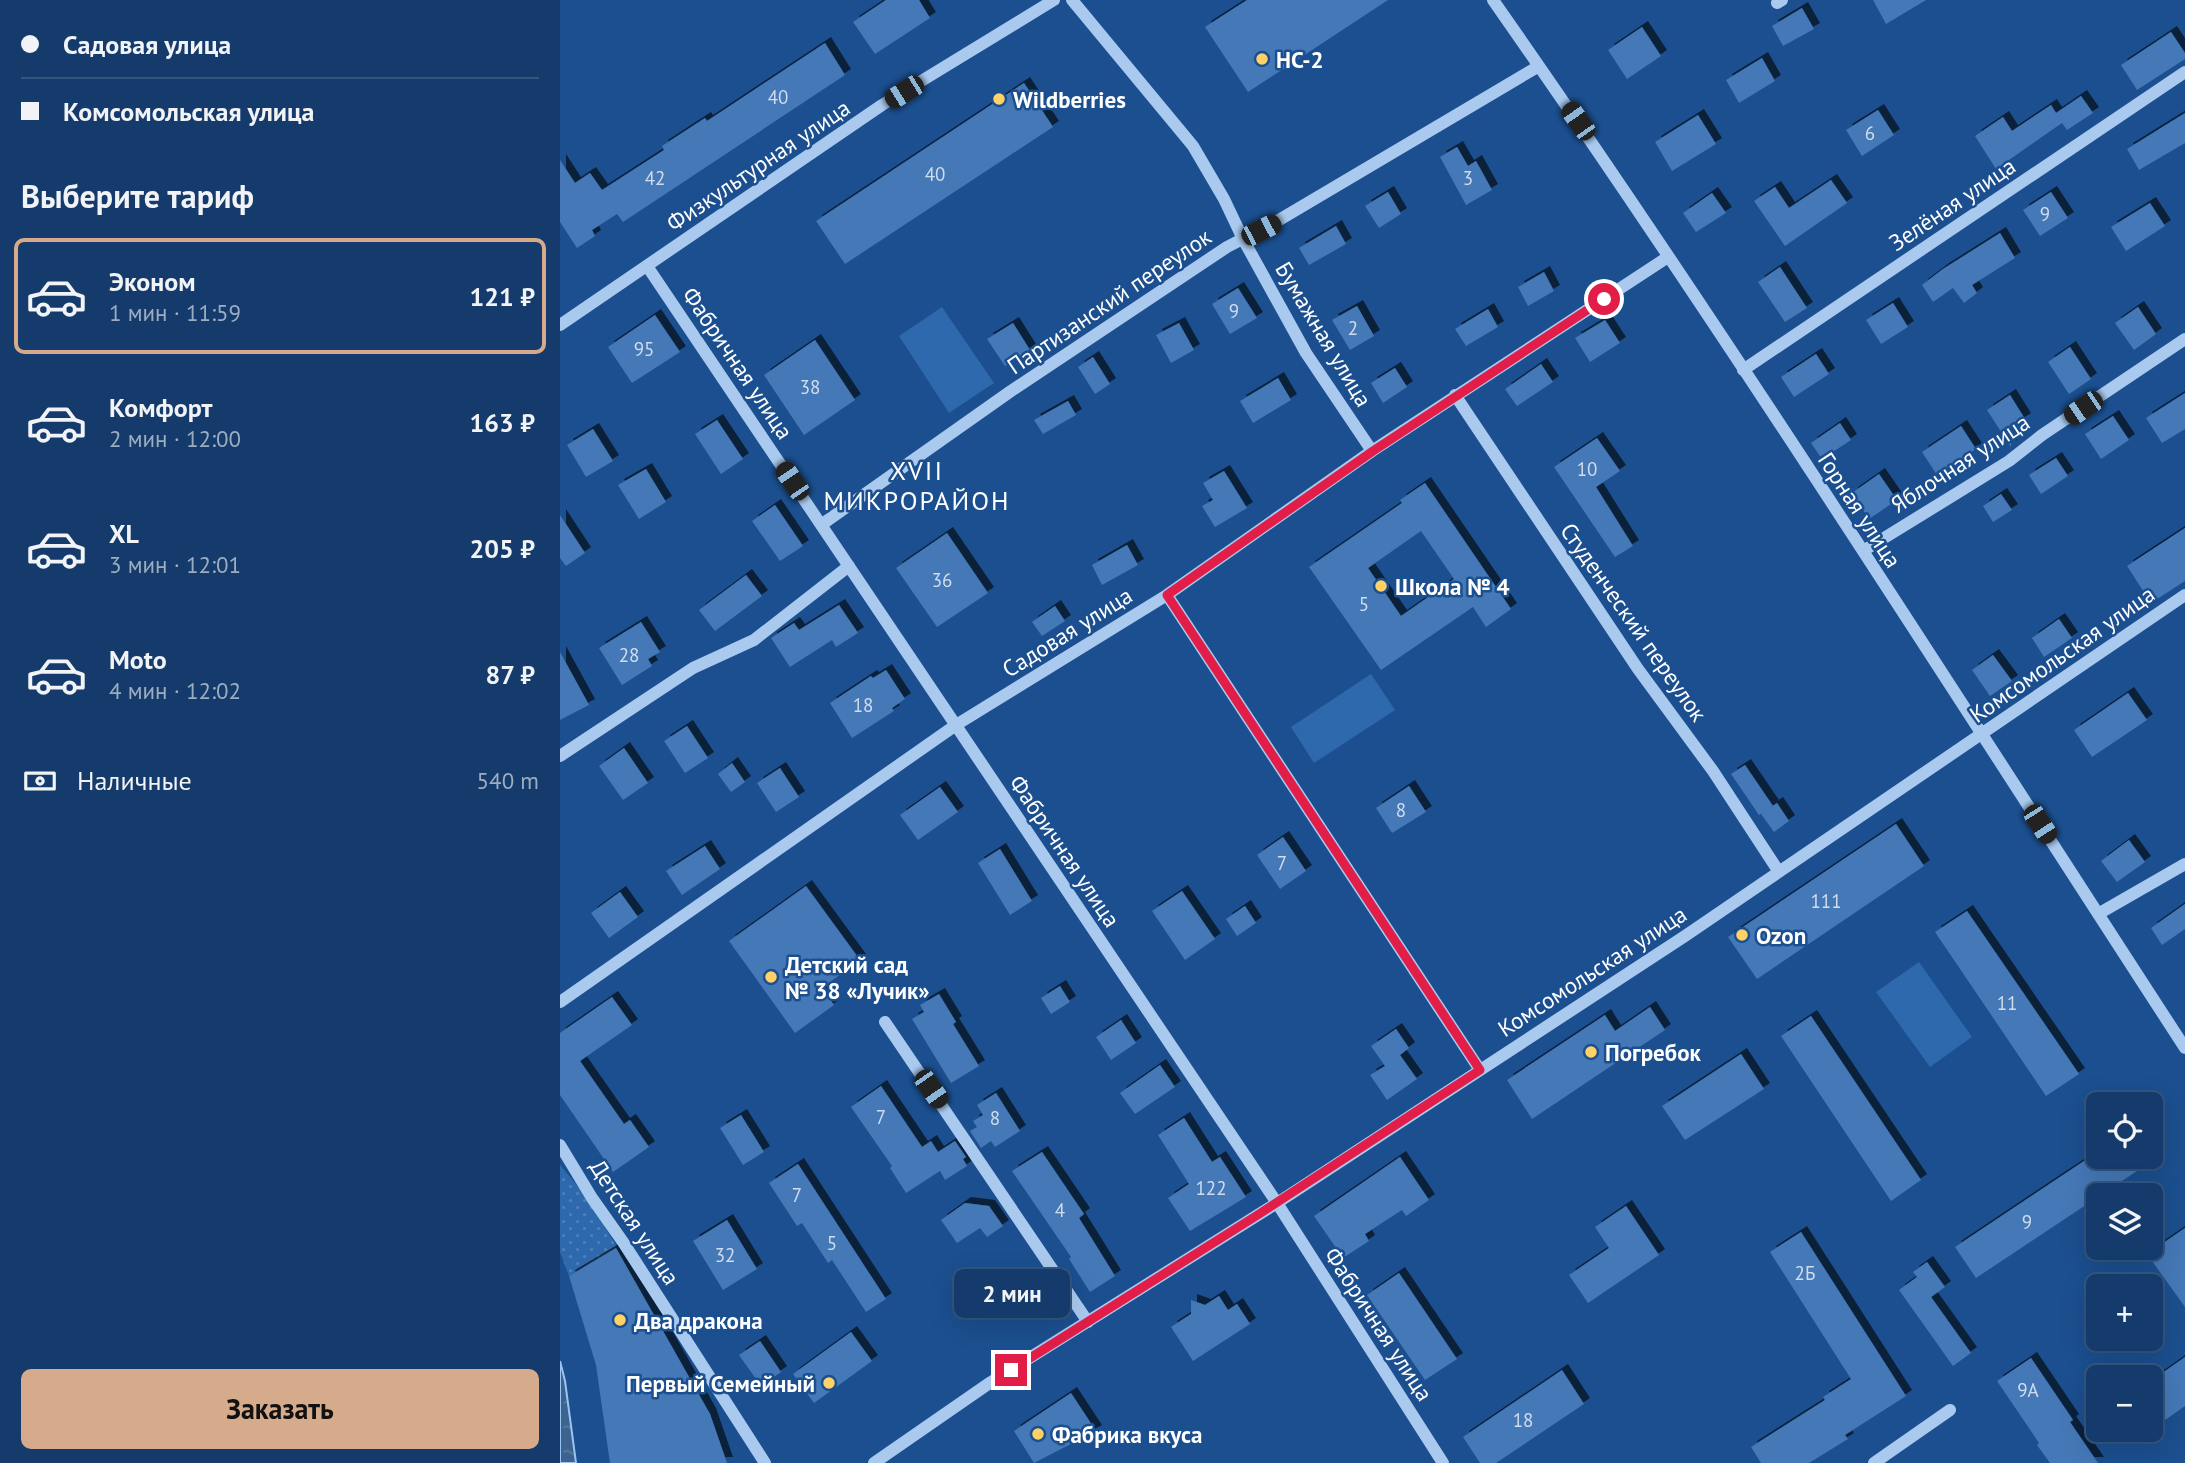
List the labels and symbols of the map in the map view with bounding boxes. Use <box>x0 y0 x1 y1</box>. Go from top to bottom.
place label: НС-2 <box>1276 45 1324 74</box>
marker: НС-2 <box>1254 51 1270 67</box>
car <box>881 72 928 112</box>
house number: 40 <box>768 85 788 109</box>
place label: Wildberries <box>1013 85 1126 114</box>
marker: Wildberries <box>991 91 1007 107</box>
street label: Физкультурная улица <box>661 93 855 237</box>
car <box>1558 98 1599 144</box>
house number: 6 <box>1865 121 1875 145</box>
street label: Зелёная улица <box>1883 151 2021 257</box>
house number: 40 <box>925 162 945 186</box>
house number: 42 <box>645 166 665 190</box>
house number: 3 <box>1463 166 1473 190</box>
house number: 9 <box>2040 202 2050 226</box>
car <box>1238 211 1285 249</box>
street label: Партизанский переулок <box>1001 222 1217 380</box>
street label: Бумажная улица <box>1269 256 1379 412</box>
street label: Фабричная улица <box>676 281 800 445</box>
route start <box>1588 283 1620 315</box>
house number: 9 <box>1229 299 1239 323</box>
house number: 2 <box>1348 316 1358 340</box>
house number: 95 <box>634 337 654 361</box>
house number: 38 <box>800 375 820 399</box>
car <box>2060 388 2107 428</box>
street label: Яблочная улица <box>1885 407 2035 519</box>
street label: Горная улица <box>1812 447 1908 573</box>
district label: XVII МИКРОРАЙОН <box>823 454 1011 517</box>
house number: 10 <box>1577 457 1597 481</box>
car <box>772 458 813 504</box>
street label: Студенческий переулок <box>1554 517 1714 727</box>
house number: 36 <box>932 568 952 592</box>
place label: Школа № 4 <box>1395 572 1510 601</box>
marker: Школа № 4 <box>1373 578 1389 594</box>
street label: Комсомольская улица <box>1964 579 2160 729</box>
street label: Садовая улица <box>997 581 1137 683</box>
house number: 5 <box>1359 592 1369 616</box>
house number: 28 <box>619 643 639 667</box>
house number: 18 <box>853 693 873 717</box>
street label: Фабричная улица <box>1003 769 1127 933</box>
house number: 8 <box>1396 798 1406 822</box>
car <box>2020 801 2061 847</box>
house number: 7 <box>1277 851 1287 875</box>
house number: 111 <box>1810 889 1842 913</box>
street label: Комсомольская улица <box>1492 899 1692 1043</box>
place label: Ozon <box>1756 921 1806 950</box>
marker: Ozon <box>1734 927 1750 943</box>
place label: Детский сад № 38 «Лучик» <box>785 950 930 1005</box>
marker: Детский сад № 38 «Лучик» <box>763 969 779 985</box>
house number: 11 <box>1997 991 2017 1015</box>
place label: Погребок <box>1605 1038 1702 1067</box>
marker: Погребок <box>1583 1044 1599 1060</box>
car <box>911 1066 952 1112</box>
house number: 7 <box>876 1105 886 1129</box>
house number: 8 <box>990 1106 1000 1130</box>
street label: Детская улица <box>584 1154 686 1290</box>
house number: 122 <box>1195 1176 1227 1200</box>
house number: 7 <box>792 1183 802 1207</box>
house number: 4 <box>1055 1198 1065 1222</box>
house number: 9 <box>2022 1210 2032 1234</box>
house number: 5 <box>827 1231 837 1255</box>
street label: Фабричная улица <box>1319 1242 1439 1406</box>
house number: 32 <box>715 1243 735 1267</box>
house number: 2Б <box>1795 1261 1815 1285</box>
callout: 2 мин <box>953 1268 1069 1318</box>
place label: Два дракона <box>634 1306 763 1335</box>
marker: Два дракона <box>612 1312 628 1328</box>
route end <box>995 1354 1027 1386</box>
place label: Первый Семейный <box>626 1369 815 1398</box>
marker: Первый Семейный <box>821 1375 837 1391</box>
house number: 9А <box>2017 1378 2039 1402</box>
house number: 18 <box>1513 1408 1533 1432</box>
place label: Фабрика вкуса <box>1052 1420 1202 1449</box>
marker: Фабрика вкуса <box>1030 1426 1046 1442</box>

